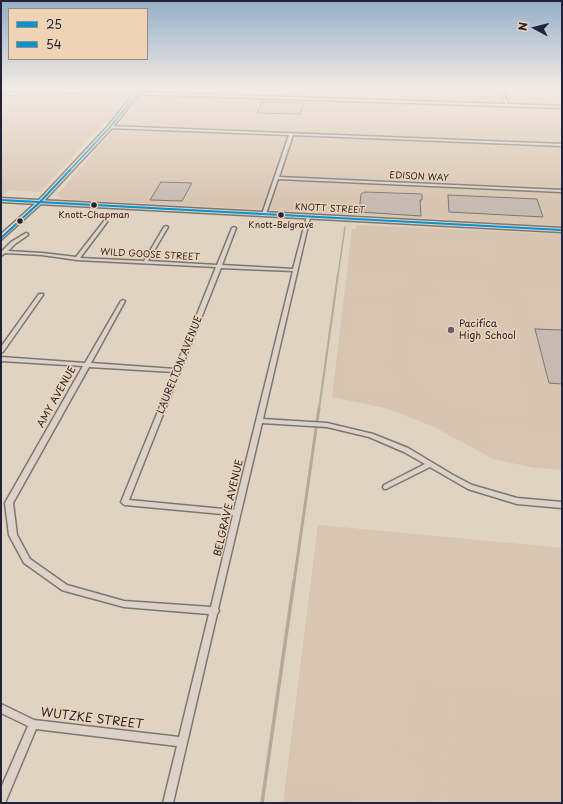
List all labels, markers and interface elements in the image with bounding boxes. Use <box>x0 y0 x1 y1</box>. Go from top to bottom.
legend <box>8 8 148 60</box>
north arrow <box>515 8 555 48</box>
text: 25 <box>46 15 62 33</box>
text: N <box>514 21 532 32</box>
text: 54 <box>46 35 62 53</box>
street label: EDISON WAY <box>389 170 449 184</box>
marker: Knott-Chapman <box>89 200 99 210</box>
street label: KNOTT STREET <box>295 202 365 216</box>
marker: Knott-Belgrave <box>276 210 286 220</box>
place label: Knott-Chapman <box>59 211 129 221</box>
unlabelled marker <box>15 216 25 226</box>
place label: Knott-Belgrave <box>248 221 314 231</box>
street label: WILD GOOSE STREET <box>100 247 200 263</box>
street label: LAURELTON AVENUE <box>155 314 205 416</box>
place label: Pacifica High School <box>459 318 516 342</box>
marker: Pacifica High School <box>446 325 456 335</box>
street label: AMY AVENUE <box>35 364 79 430</box>
street label: BELGRAVE AVENUE <box>212 458 246 558</box>
street label: WUTZKE STREET <box>40 706 144 732</box>

